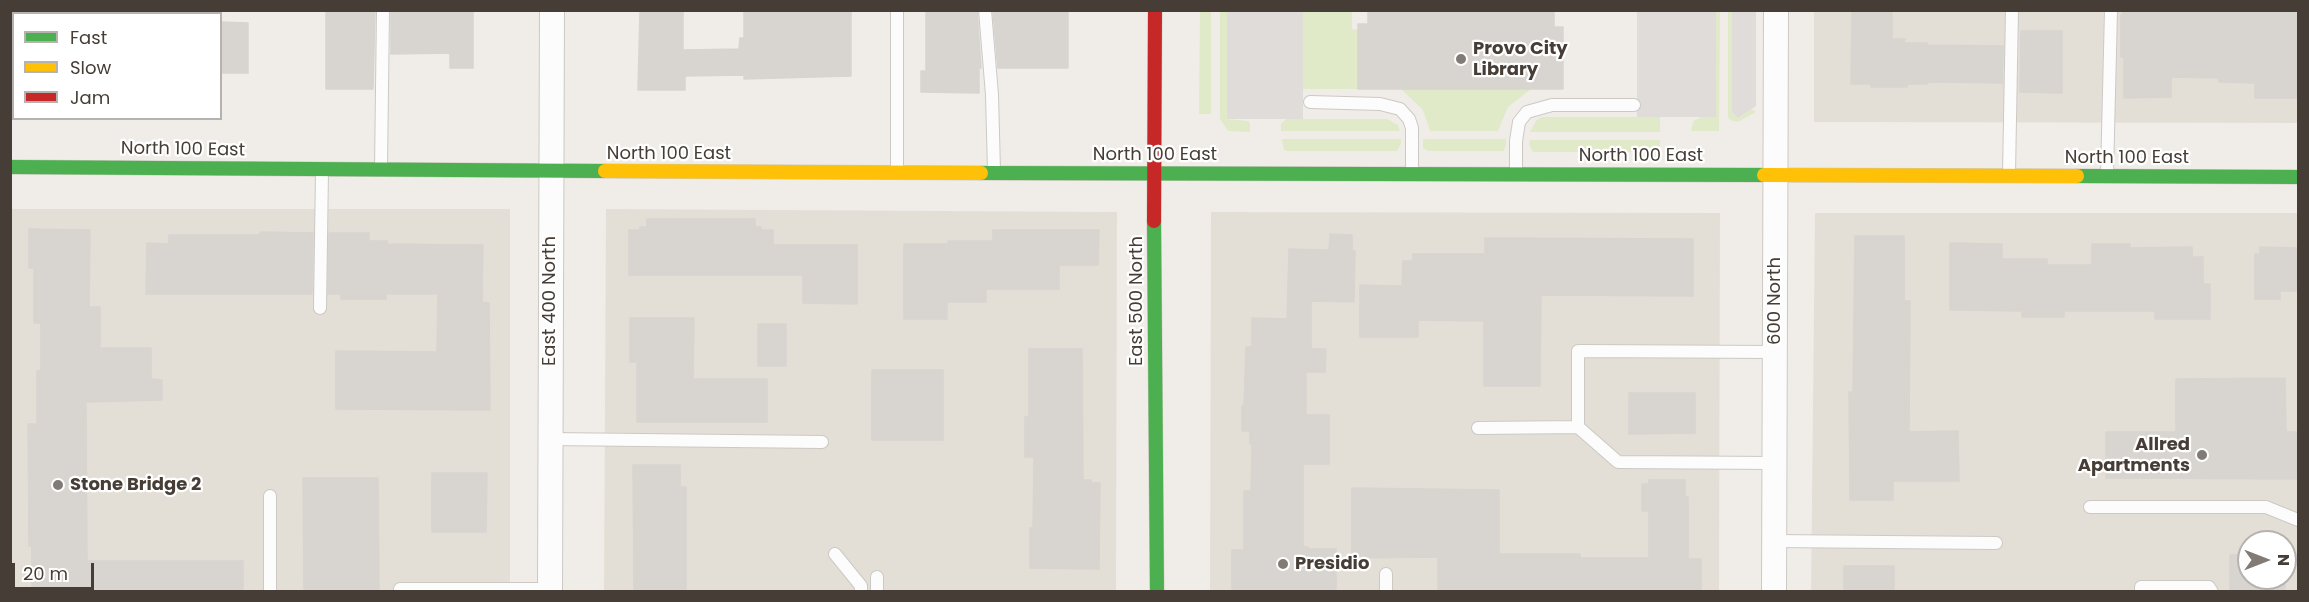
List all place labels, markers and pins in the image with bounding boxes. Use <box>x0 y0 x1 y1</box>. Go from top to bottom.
place label: Provo City Library <box>1473 38 1568 80</box>
marker: Provo City Library <box>1454 52 1468 66</box>
place label: Allred Apartments <box>2078 434 2190 476</box>
marker: Allred Apartments <box>2195 448 2209 462</box>
place label: Stone Bridge 2 <box>70 474 201 496</box>
marker: Stone Bridge 2 <box>51 478 65 492</box>
place label: Presidio <box>1295 553 1369 575</box>
marker: Presidio <box>1276 557 1290 571</box>

